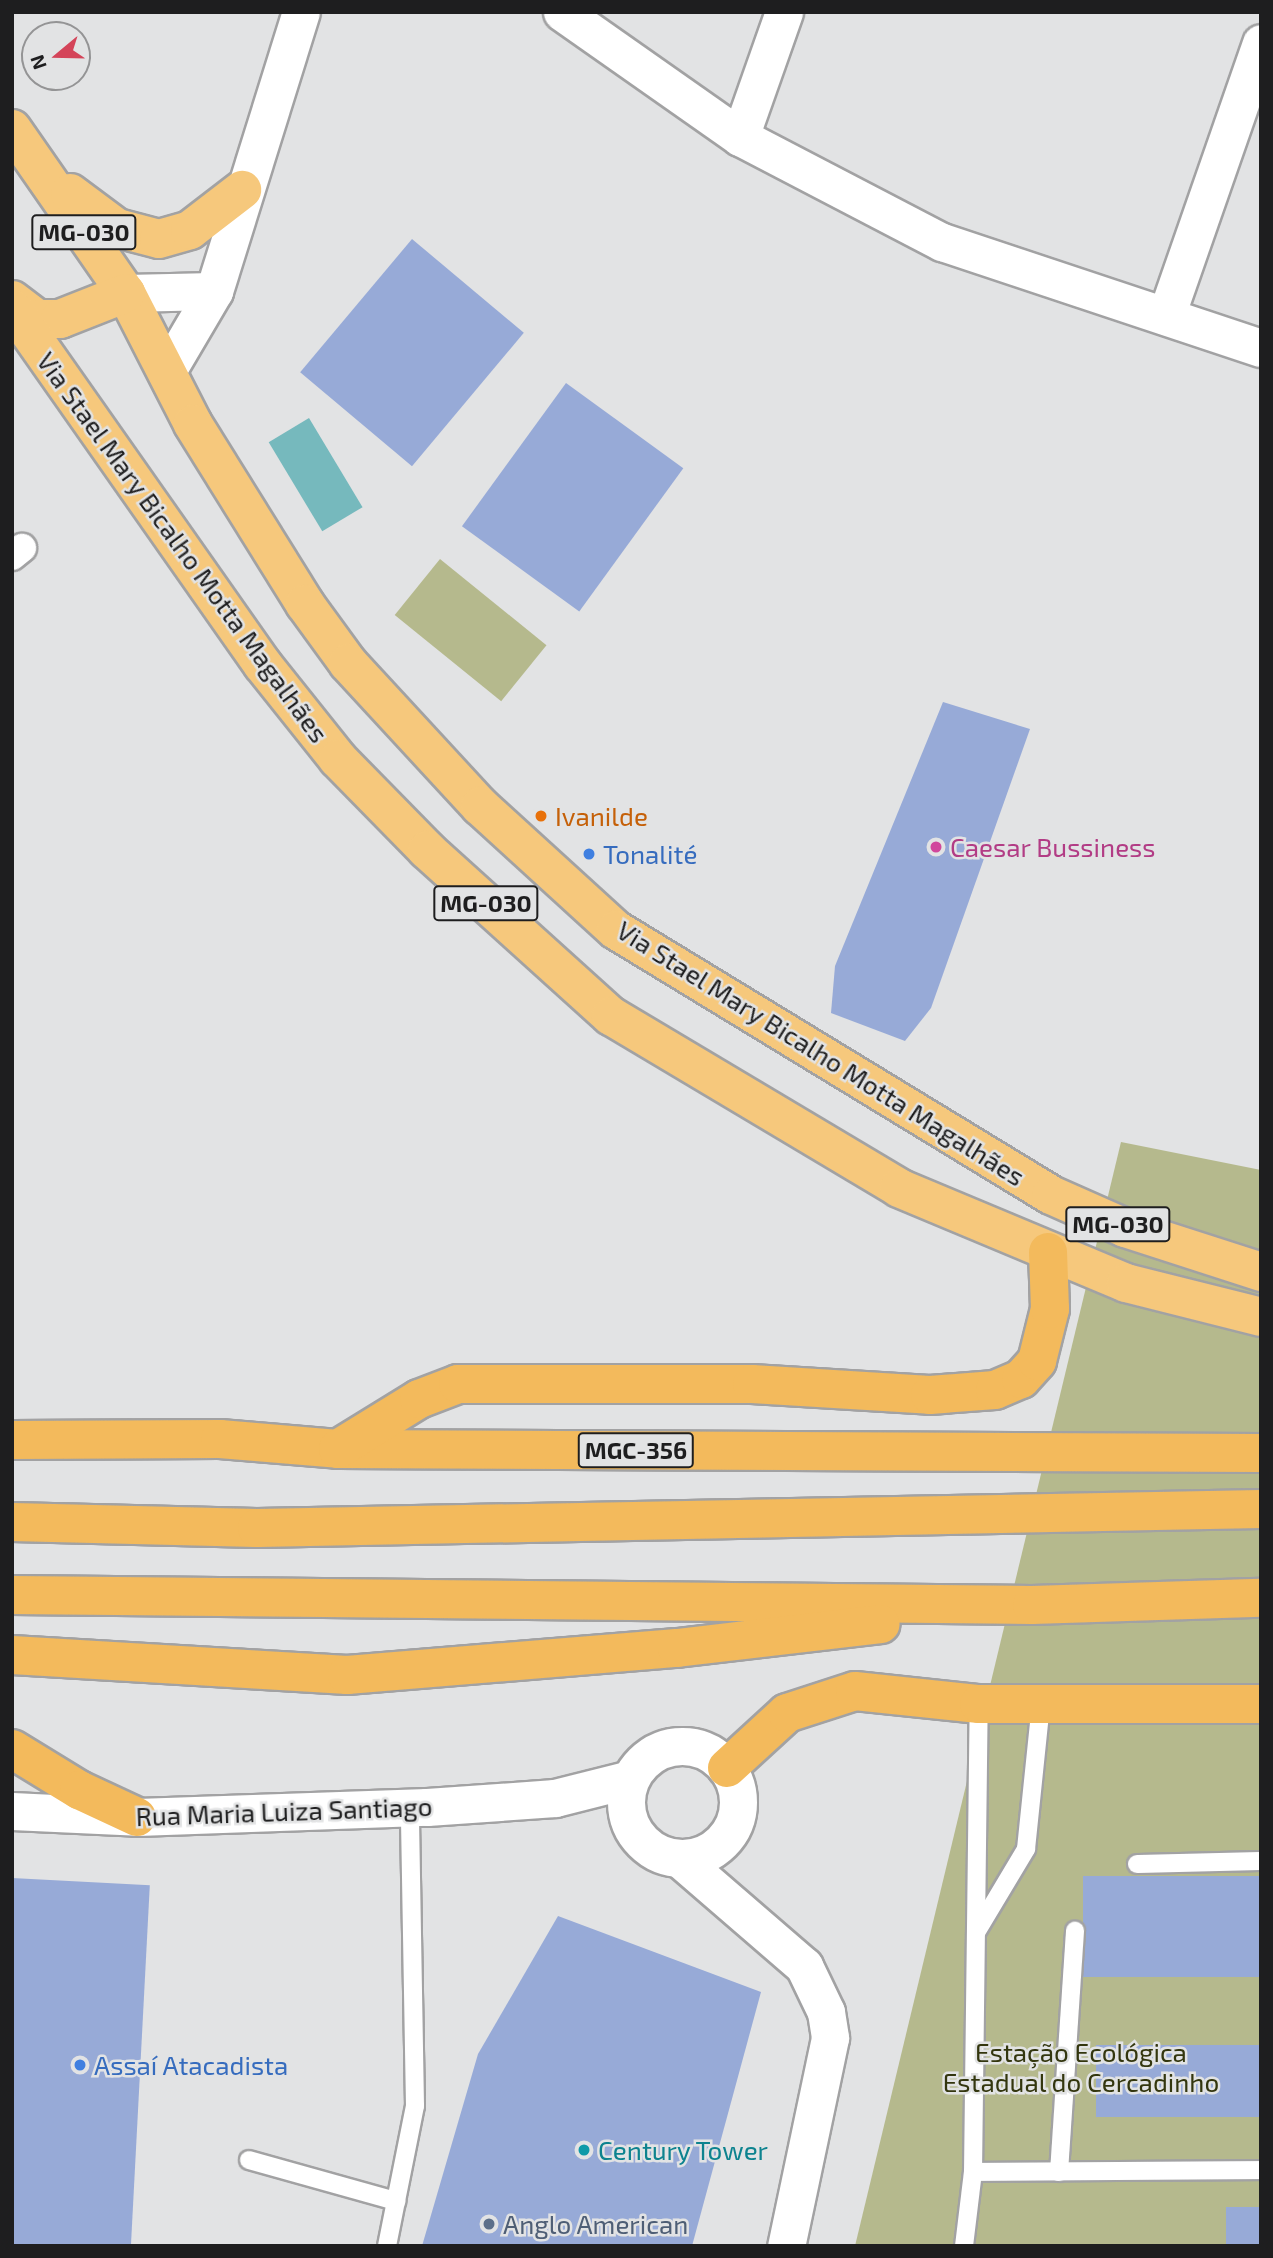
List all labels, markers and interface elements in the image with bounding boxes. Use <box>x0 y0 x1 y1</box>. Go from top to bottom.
north arrow <box>21 21 91 91</box>
text: N <box>24 52 51 73</box>
road number: MG-030 <box>30 212 138 253</box>
street label: Via Stael Mary Bicalho Motta Magalhães <box>31 345 335 749</box>
place label: Ivanilde <box>555 800 648 832</box>
marker: Ivanilde <box>533 808 549 824</box>
place label: Caesar Bussiness <box>950 831 1156 863</box>
place label: Tonalité <box>603 838 697 870</box>
marker: Caesar Bussiness <box>928 839 944 855</box>
marker: Tonalité <box>581 846 597 862</box>
road number: MG-030 <box>432 882 540 923</box>
street label: Via Stael Mary Bicalho Motta Magalhães <box>611 914 1031 1192</box>
road number: MG-030 <box>1064 1204 1172 1244</box>
road number: MGC-356 <box>576 1430 696 1470</box>
street label: Rua Maria Luiza Santiago <box>135 1790 433 1832</box>
park label: Estação Ecológica Estadual do Cercadinho <box>942 2036 1220 2098</box>
place label: Assaí Atacadista <box>94 2049 289 2081</box>
marker: Assaí Atacadista <box>72 2057 88 2073</box>
place label: Century Tower <box>598 2134 769 2166</box>
marker: Century Tower <box>576 2142 592 2158</box>
place label: Anglo American <box>503 2208 689 2240</box>
marker: Anglo American <box>481 2216 497 2232</box>

